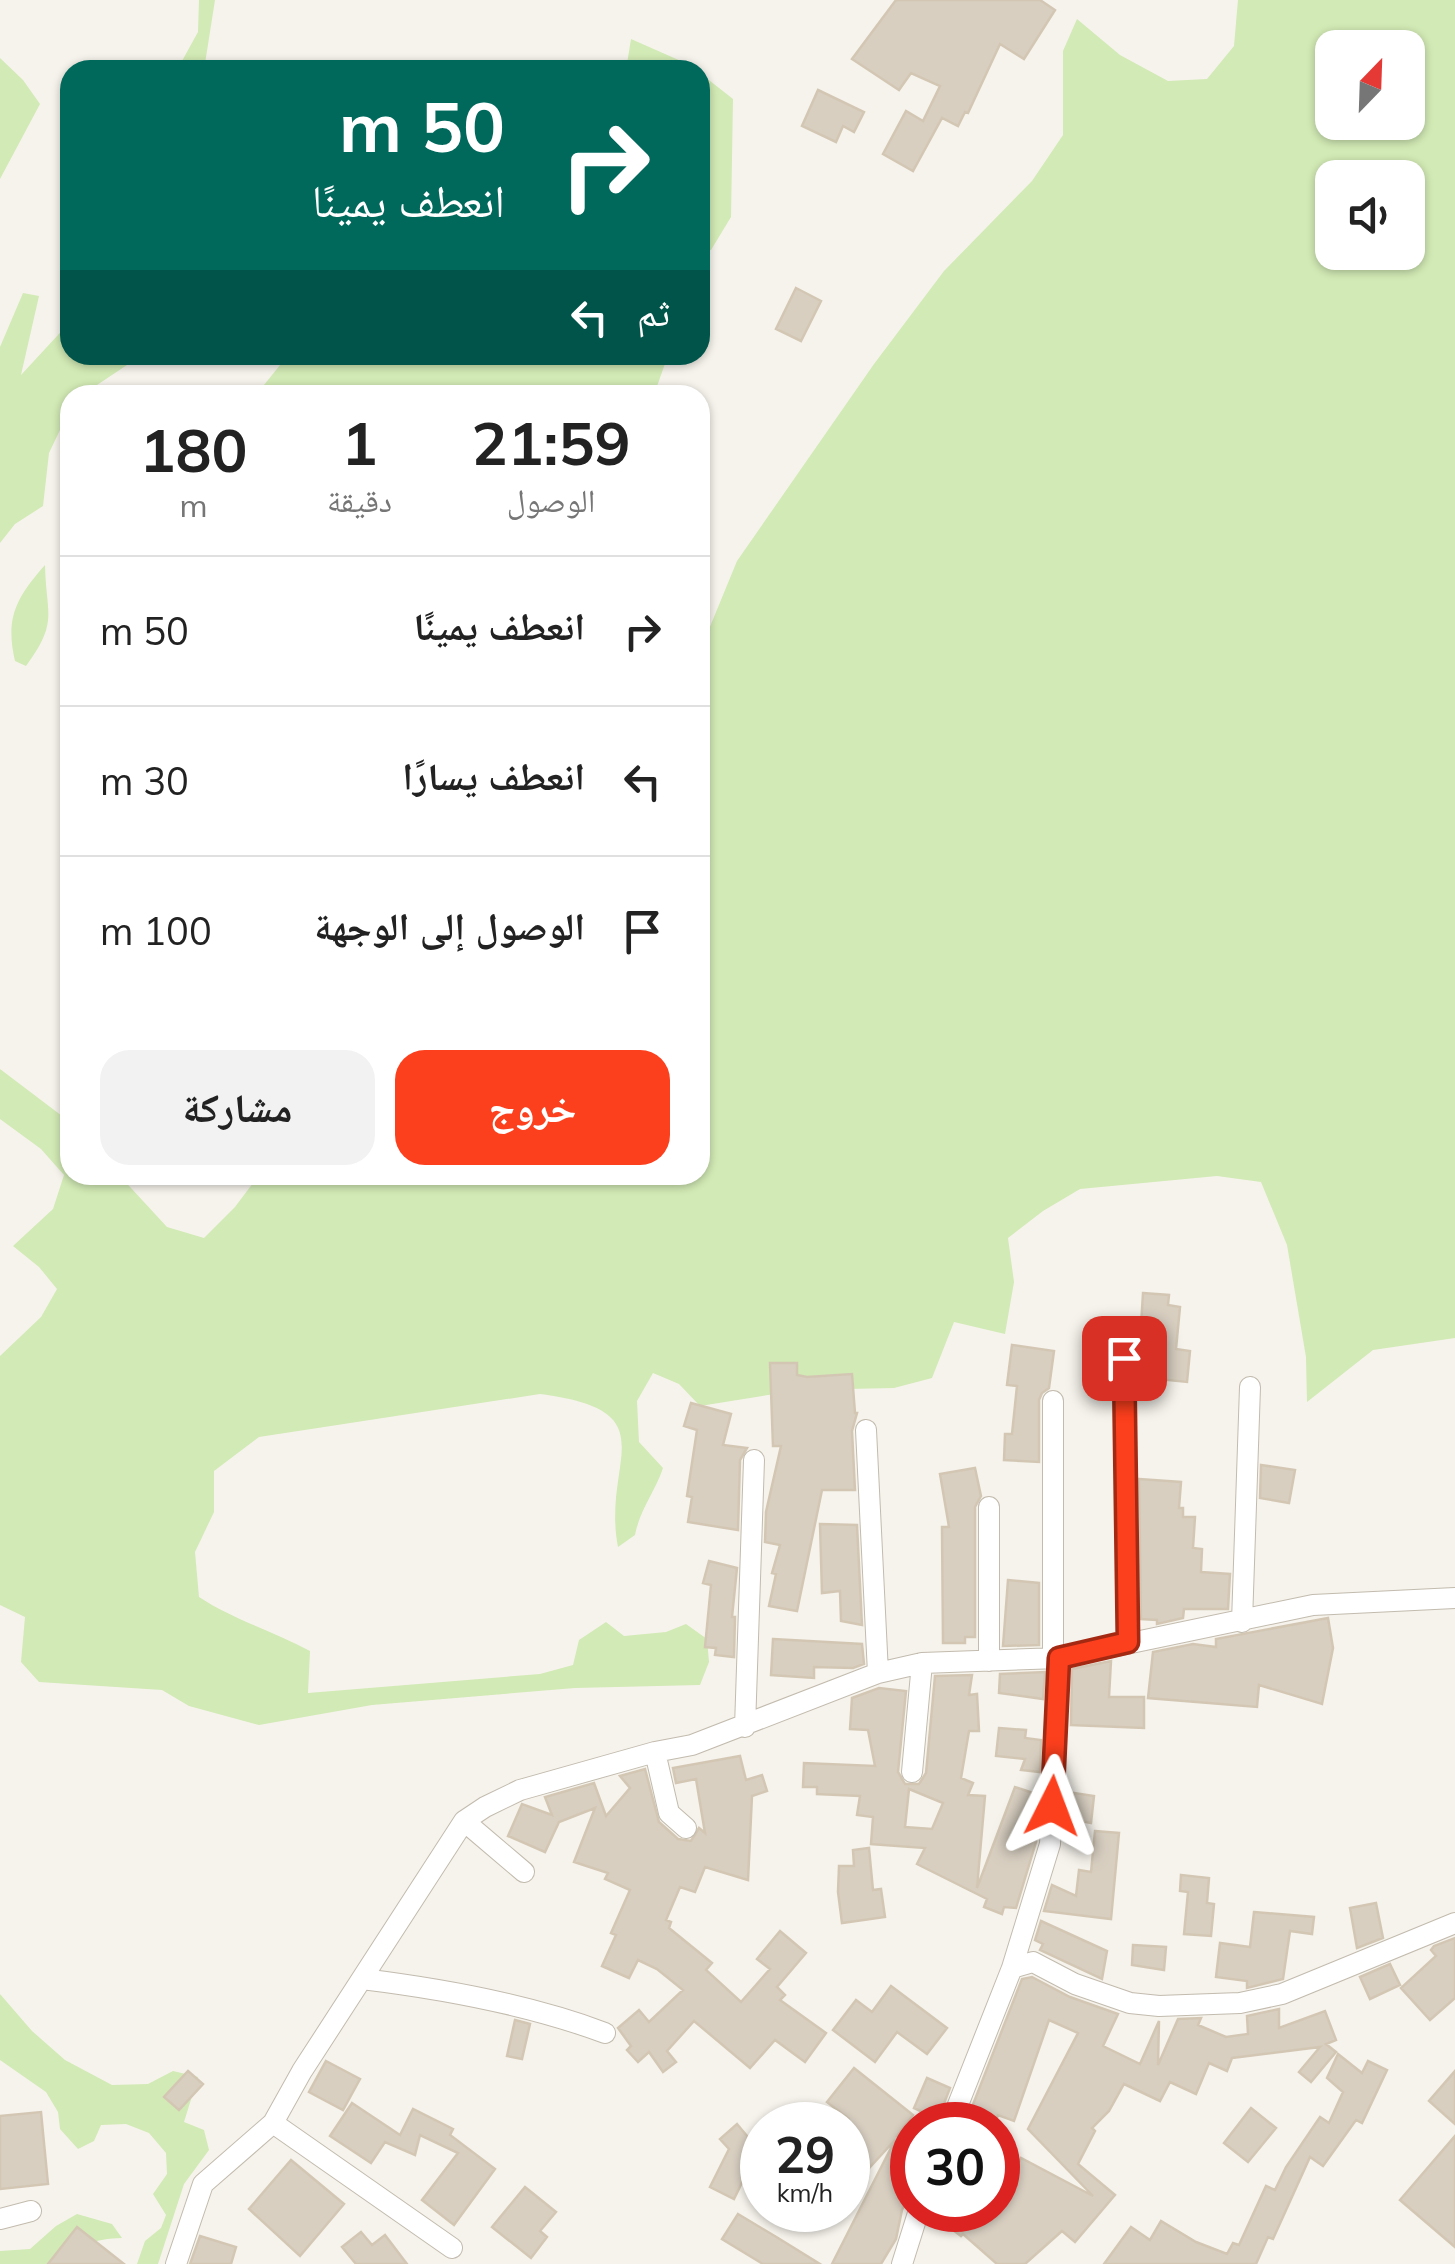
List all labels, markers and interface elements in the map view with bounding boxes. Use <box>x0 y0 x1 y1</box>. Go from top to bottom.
north arrow <box>1315 30 1425 140</box>
map controls <box>1315 30 1425 270</box>
text: 50 m <box>339 82 505 170</box>
icon: right <box>540 100 670 230</box>
button: sound <box>1315 160 1425 270</box>
text: انعطف يمينًا <box>312 172 505 228</box>
text: ثم <box>637 288 670 336</box>
icon: left <box>562 290 617 345</box>
text: 1 <box>342 405 378 480</box>
text: 21:59 <box>472 405 631 480</box>
text: 180 <box>140 412 248 487</box>
text: دقيقة <box>327 480 392 520</box>
text: الوصول <box>507 480 595 520</box>
text: m <box>179 485 208 525</box>
text: انعطف يمينًا <box>413 602 585 650</box>
icon: right <box>615 604 670 659</box>
text: 50 m <box>100 607 189 655</box>
text: انعطف يسارًا <box>402 752 585 800</box>
icon: left <box>615 754 670 809</box>
text: 30 m <box>100 757 189 805</box>
text: الوصول إلى الوجهة <box>314 902 585 950</box>
icon: arrive <box>615 904 670 959</box>
text: 100 m <box>100 907 212 955</box>
button: مشاركة <box>100 1050 375 1165</box>
button: خروج <box>395 1050 670 1165</box>
pin <box>1082 1316 1167 1401</box>
icon: arrive <box>1097 1331 1152 1386</box>
position arrow <box>1000 1754 1104 1858</box>
speed limit sign: 30 <box>890 2102 1020 2232</box>
text: 29 <box>775 2123 835 2186</box>
text: km/h <box>777 2177 833 2208</box>

